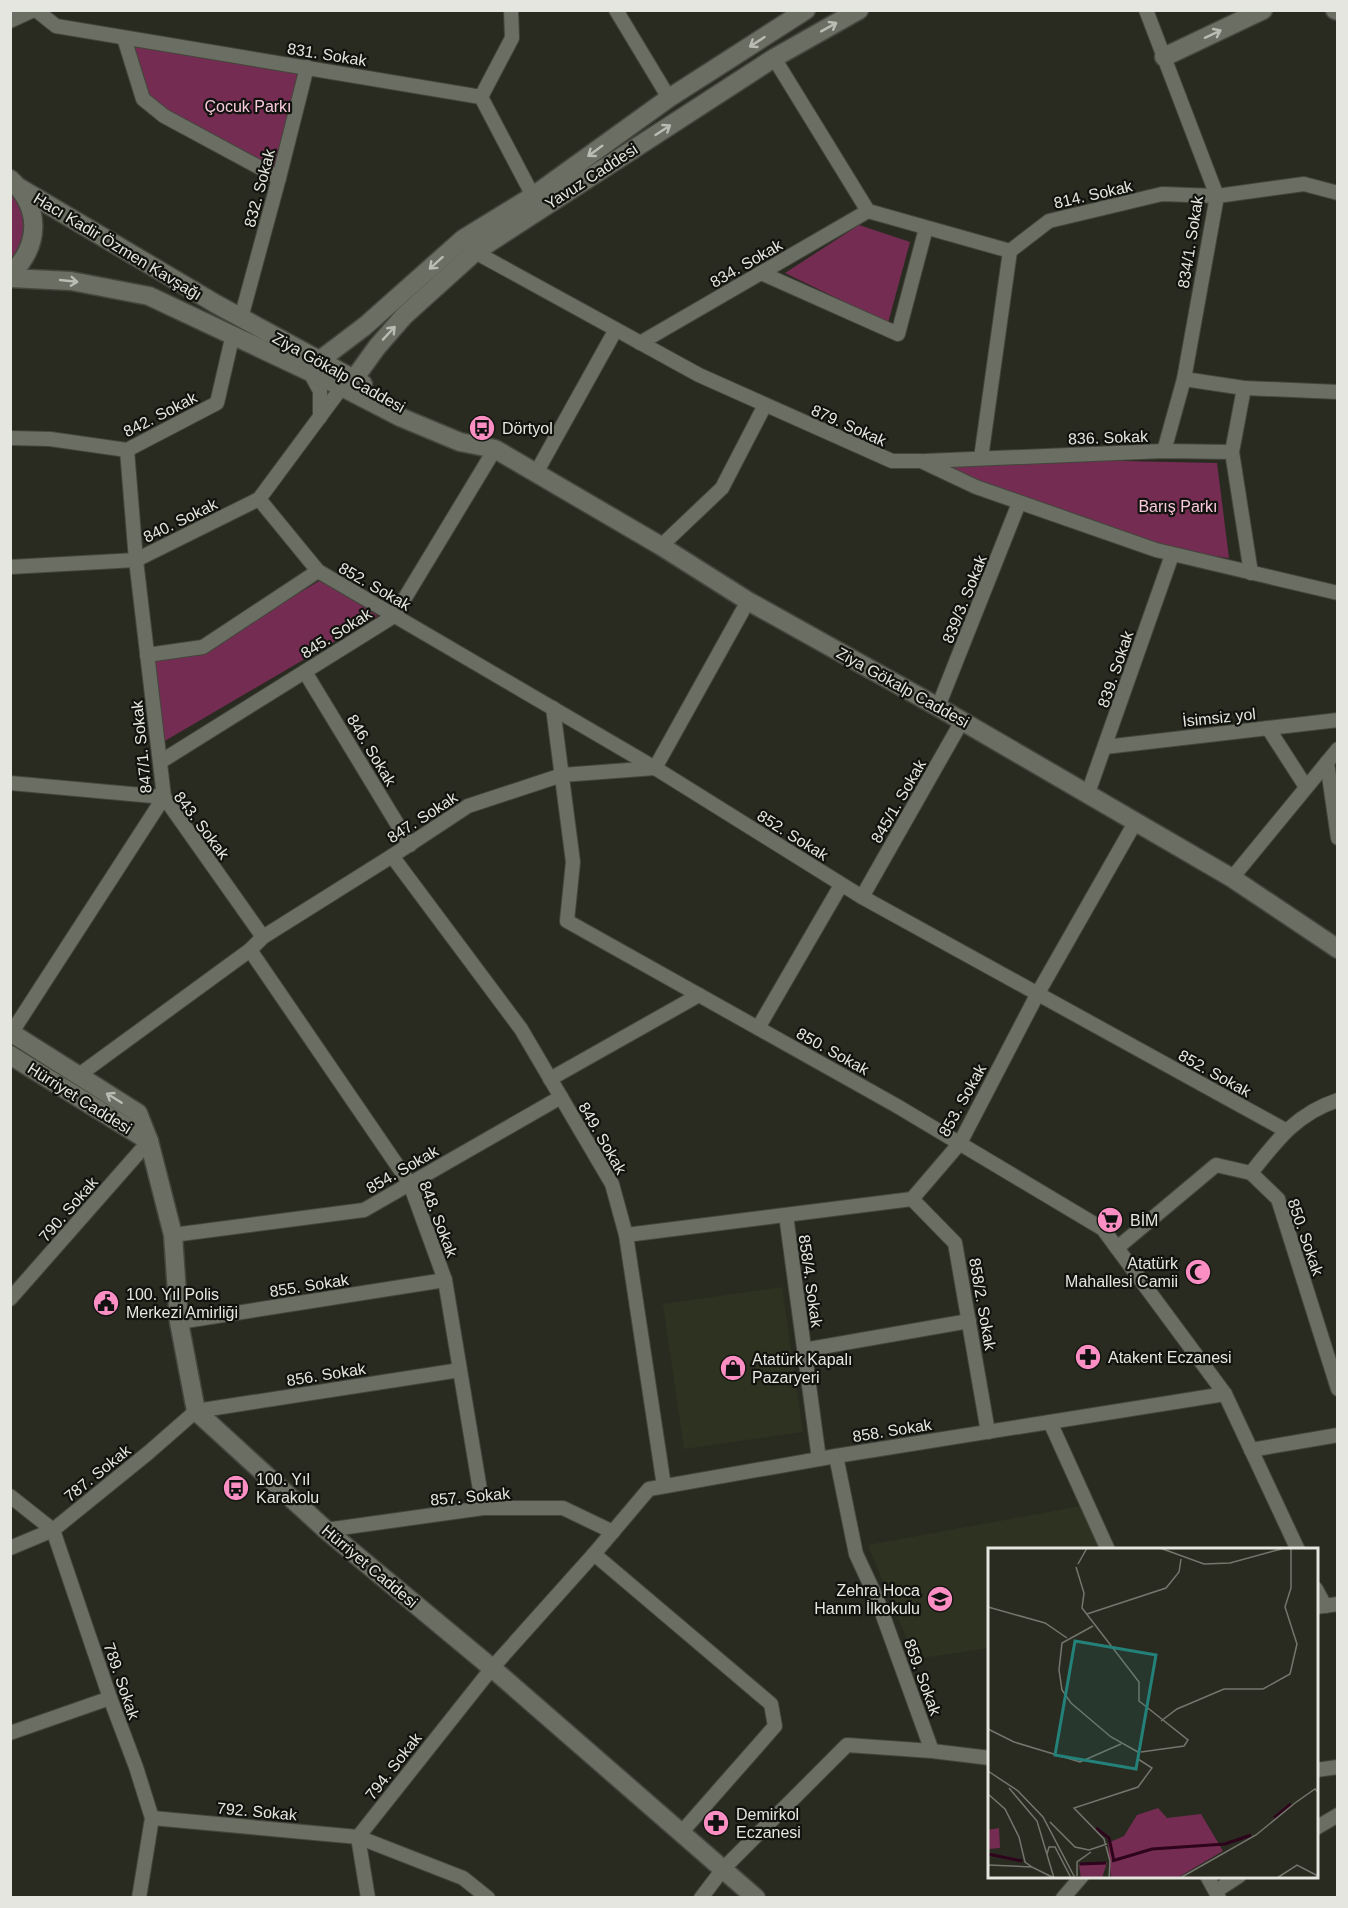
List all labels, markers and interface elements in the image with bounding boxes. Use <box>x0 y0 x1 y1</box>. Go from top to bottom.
one-way arrow <box>820 21 837 33</box>
one-way arrow <box>1204 27 1222 39</box>
one-way arrow <box>749 36 766 48</box>
street label: 831. Sokak <box>286 40 369 69</box>
park label: Çocuk Parkı <box>204 98 292 115</box>
one-way arrow <box>654 123 671 135</box>
street label: Yavuz Caddesi <box>542 140 641 213</box>
one-way arrow <box>588 145 604 158</box>
street label: 832. Sokak <box>241 146 278 229</box>
street label: 814. Sokak <box>1052 177 1135 212</box>
street label: Hacı Kadir Özmen Kavşağı <box>31 189 205 303</box>
street label: 834/1. Sokak <box>1175 194 1206 290</box>
street label: 834. Sokak <box>707 236 786 291</box>
one-way arrow <box>429 256 444 270</box>
one-way arrow <box>58 276 78 287</box>
one-way arrow <box>382 325 397 340</box>
street label: Ziya Gökalp Caddesi <box>270 329 408 416</box>
street label: 842. Sokak <box>121 388 201 440</box>
street label: 879. Sokak <box>809 401 890 450</box>
bus stop icon: Dörtyol <box>467 413 497 443</box>
place label: Dörtyol <box>502 420 553 437</box>
street label: 836. Sokak <box>1068 428 1149 447</box>
street label: 840. Sokak <box>141 495 221 546</box>
park label: Barış Parkı <box>1138 498 1218 515</box>
street label: 839/3. Sokak <box>939 552 990 646</box>
street label: 852. Sokak <box>336 559 415 614</box>
street label: 845. Sokak <box>298 604 376 662</box>
street label: 839. Sokak <box>1094 628 1137 710</box>
street label: Ziya Gökalp Caddesi <box>834 644 972 731</box>
street label: 847/1. Sokak <box>128 699 155 794</box>
street label: İsimsiz yol <box>1181 704 1257 730</box>
street label: 846. Sokak <box>344 712 400 790</box>
street label: 845/1. Sokak <box>868 756 930 846</box>
street label: 843. Sokak <box>171 788 233 863</box>
street label: 847. Sokak <box>384 788 461 846</box>
street label: 852. Sokak <box>754 807 832 864</box>
street label: 850. Sokak <box>794 1025 873 1079</box>
street label: 852. Sokak <box>1176 1047 1255 1101</box>
street label: Hürriyet Caddesi <box>25 1060 135 1137</box>
street label: 853. Sokak <box>936 1060 990 1139</box>
one-way arrow <box>106 1091 123 1103</box>
street label: 849. Sokak <box>575 1099 630 1178</box>
street label: 854. Sokak <box>363 1142 442 1197</box>
street label: 790. Sokak <box>36 1173 102 1245</box>
street label: 848. Sokak <box>416 1179 461 1261</box>
street label: 850. Sokak <box>1284 1197 1327 1279</box>
supermarket icon: BİM <box>1095 1205 1125 1235</box>
place label: BİM <box>1130 1211 1158 1229</box>
street label: 858/4. Sokak <box>796 1234 826 1329</box>
place label: Atatürk Mahallesi Camii <box>1065 1255 1179 1290</box>
street label: 858/2. Sokak <box>966 1257 999 1353</box>
mosque icon: Atatürk Mahallesi Camii <box>1183 1257 1213 1287</box>
street label: 855. Sokak <box>268 1271 351 1300</box>
place label: 100. Yıl Polis Merkezi Amirliği <box>126 1286 238 1321</box>
public building icon: 100. Yıl Polis Merkezi Amirliği <box>91 1288 121 1318</box>
pharmacy icon: Atakent Eczanesi <box>1073 1342 1103 1372</box>
place label: Atakent Eczanesi <box>1108 1349 1232 1366</box>
place label: Atatürk Kapalı Pazaryeri <box>752 1351 853 1386</box>
shop icon: Atatürk Kapalı Pazaryeri <box>718 1353 748 1383</box>
street label: 856. Sokak <box>285 1360 368 1389</box>
street label: 858. Sokak <box>851 1416 934 1445</box>
street label: 787. Sokak <box>61 1441 135 1505</box>
place label: 100. Yıl Karakolu <box>256 1471 319 1506</box>
bus stop icon: 100. Yıl Karakolu <box>221 1473 251 1503</box>
street label: 857. Sokak <box>429 1484 512 1508</box>
street label: Hürriyet Caddesi <box>319 1522 421 1611</box>
inset map <box>988 1548 1318 1878</box>
place label: Zehra Hoca Hanım İlkokulu <box>814 1582 920 1617</box>
school or university icon: Zehra Hoca Hanım İlkokulu <box>925 1584 955 1614</box>
street label: 859. Sokak <box>901 1637 945 1719</box>
street label: 789. Sokak <box>100 1641 143 1723</box>
street label: 794. Sokak <box>362 1729 425 1803</box>
street label: 792. Sokak <box>216 1800 299 1824</box>
place label: Demirkol Eczanesi <box>736 1806 801 1841</box>
pharmacy icon: Demirkol Eczanesi <box>701 1808 731 1838</box>

